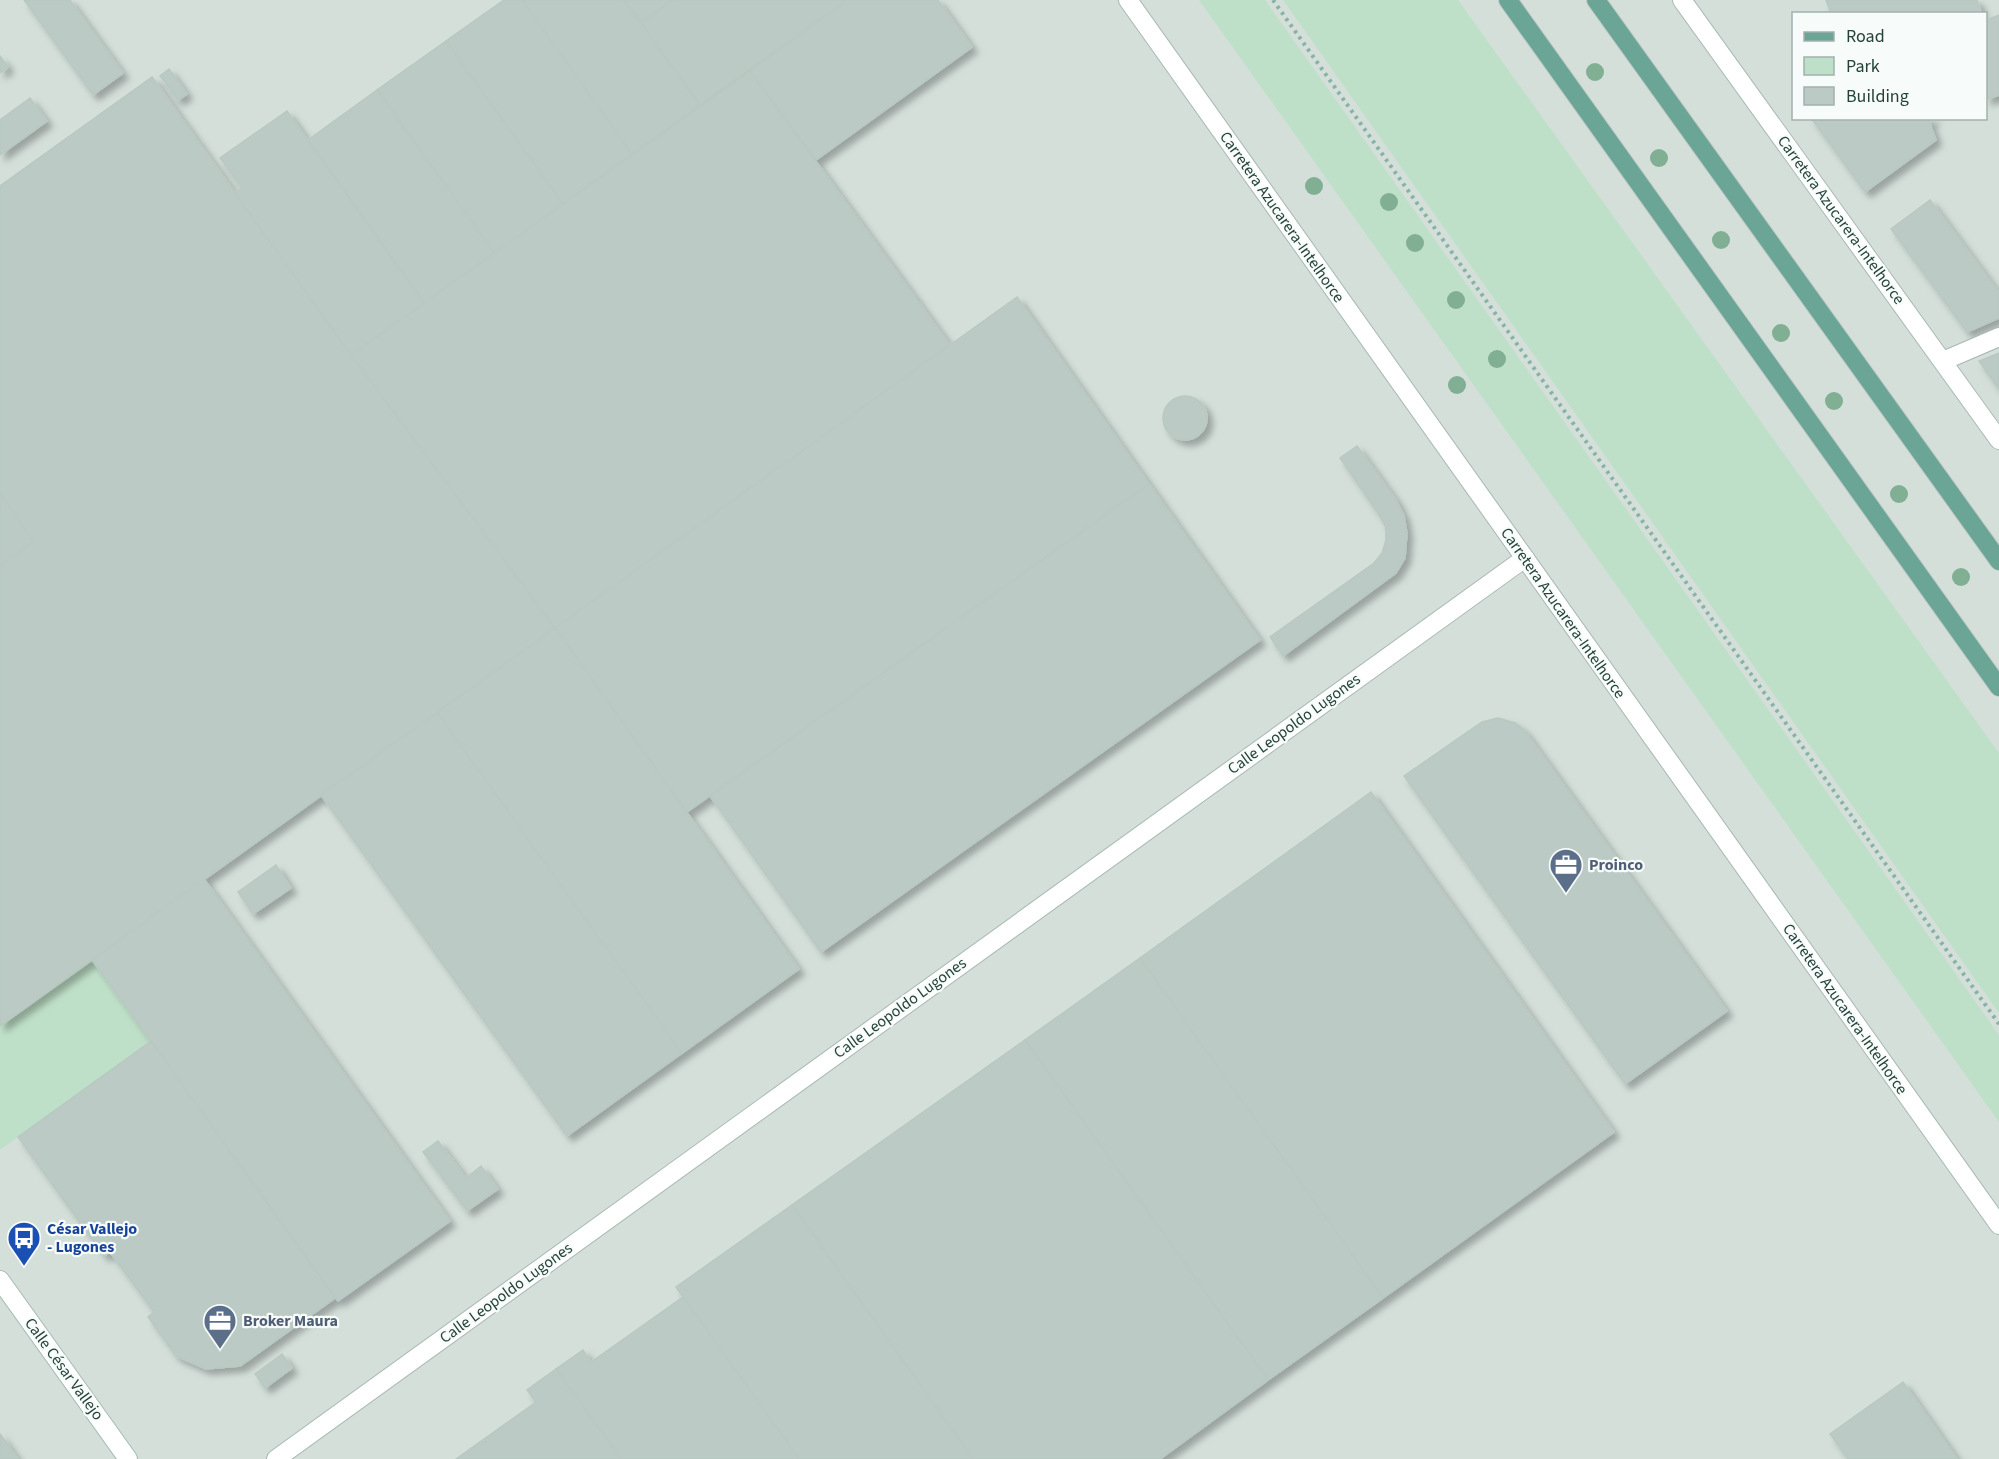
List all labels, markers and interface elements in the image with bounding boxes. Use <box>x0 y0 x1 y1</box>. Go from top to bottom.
legend <box>1792 12 1987 120</box>
text: Road <box>1846 24 1885 49</box>
text: Park <box>1846 54 1880 79</box>
text: Building <box>1846 84 1909 109</box>
street label: Carretera Azucarera-Intelhorce <box>1214 127 1350 307</box>
street label: Carretera Azucarera-Intelhorce <box>1772 131 1910 309</box>
street label: Carretera Azucarera-Intelhorce <box>1495 523 1631 703</box>
street label: Calle Leopoldo Lugones <box>1223 668 1365 780</box>
office icon: Proinco <box>1548 847 1584 894</box>
place label: Proinco <box>1589 854 1643 876</box>
street label: Carretera Azucarera-Intelhorce <box>1777 919 1913 1099</box>
street label: Calle Leopoldo Lugones <box>829 952 971 1064</box>
place label: César Vallejo - Lugones <box>47 1218 137 1258</box>
bus stop icon: César Vallejo - Lugones <box>6 1220 42 1267</box>
street label: Calle Leopoldo Lugones <box>435 1237 577 1349</box>
office icon: Broker Maura <box>202 1303 238 1350</box>
place label: Broker Maura <box>243 1310 338 1332</box>
street label: Calle César Vallejo <box>19 1313 109 1425</box>

